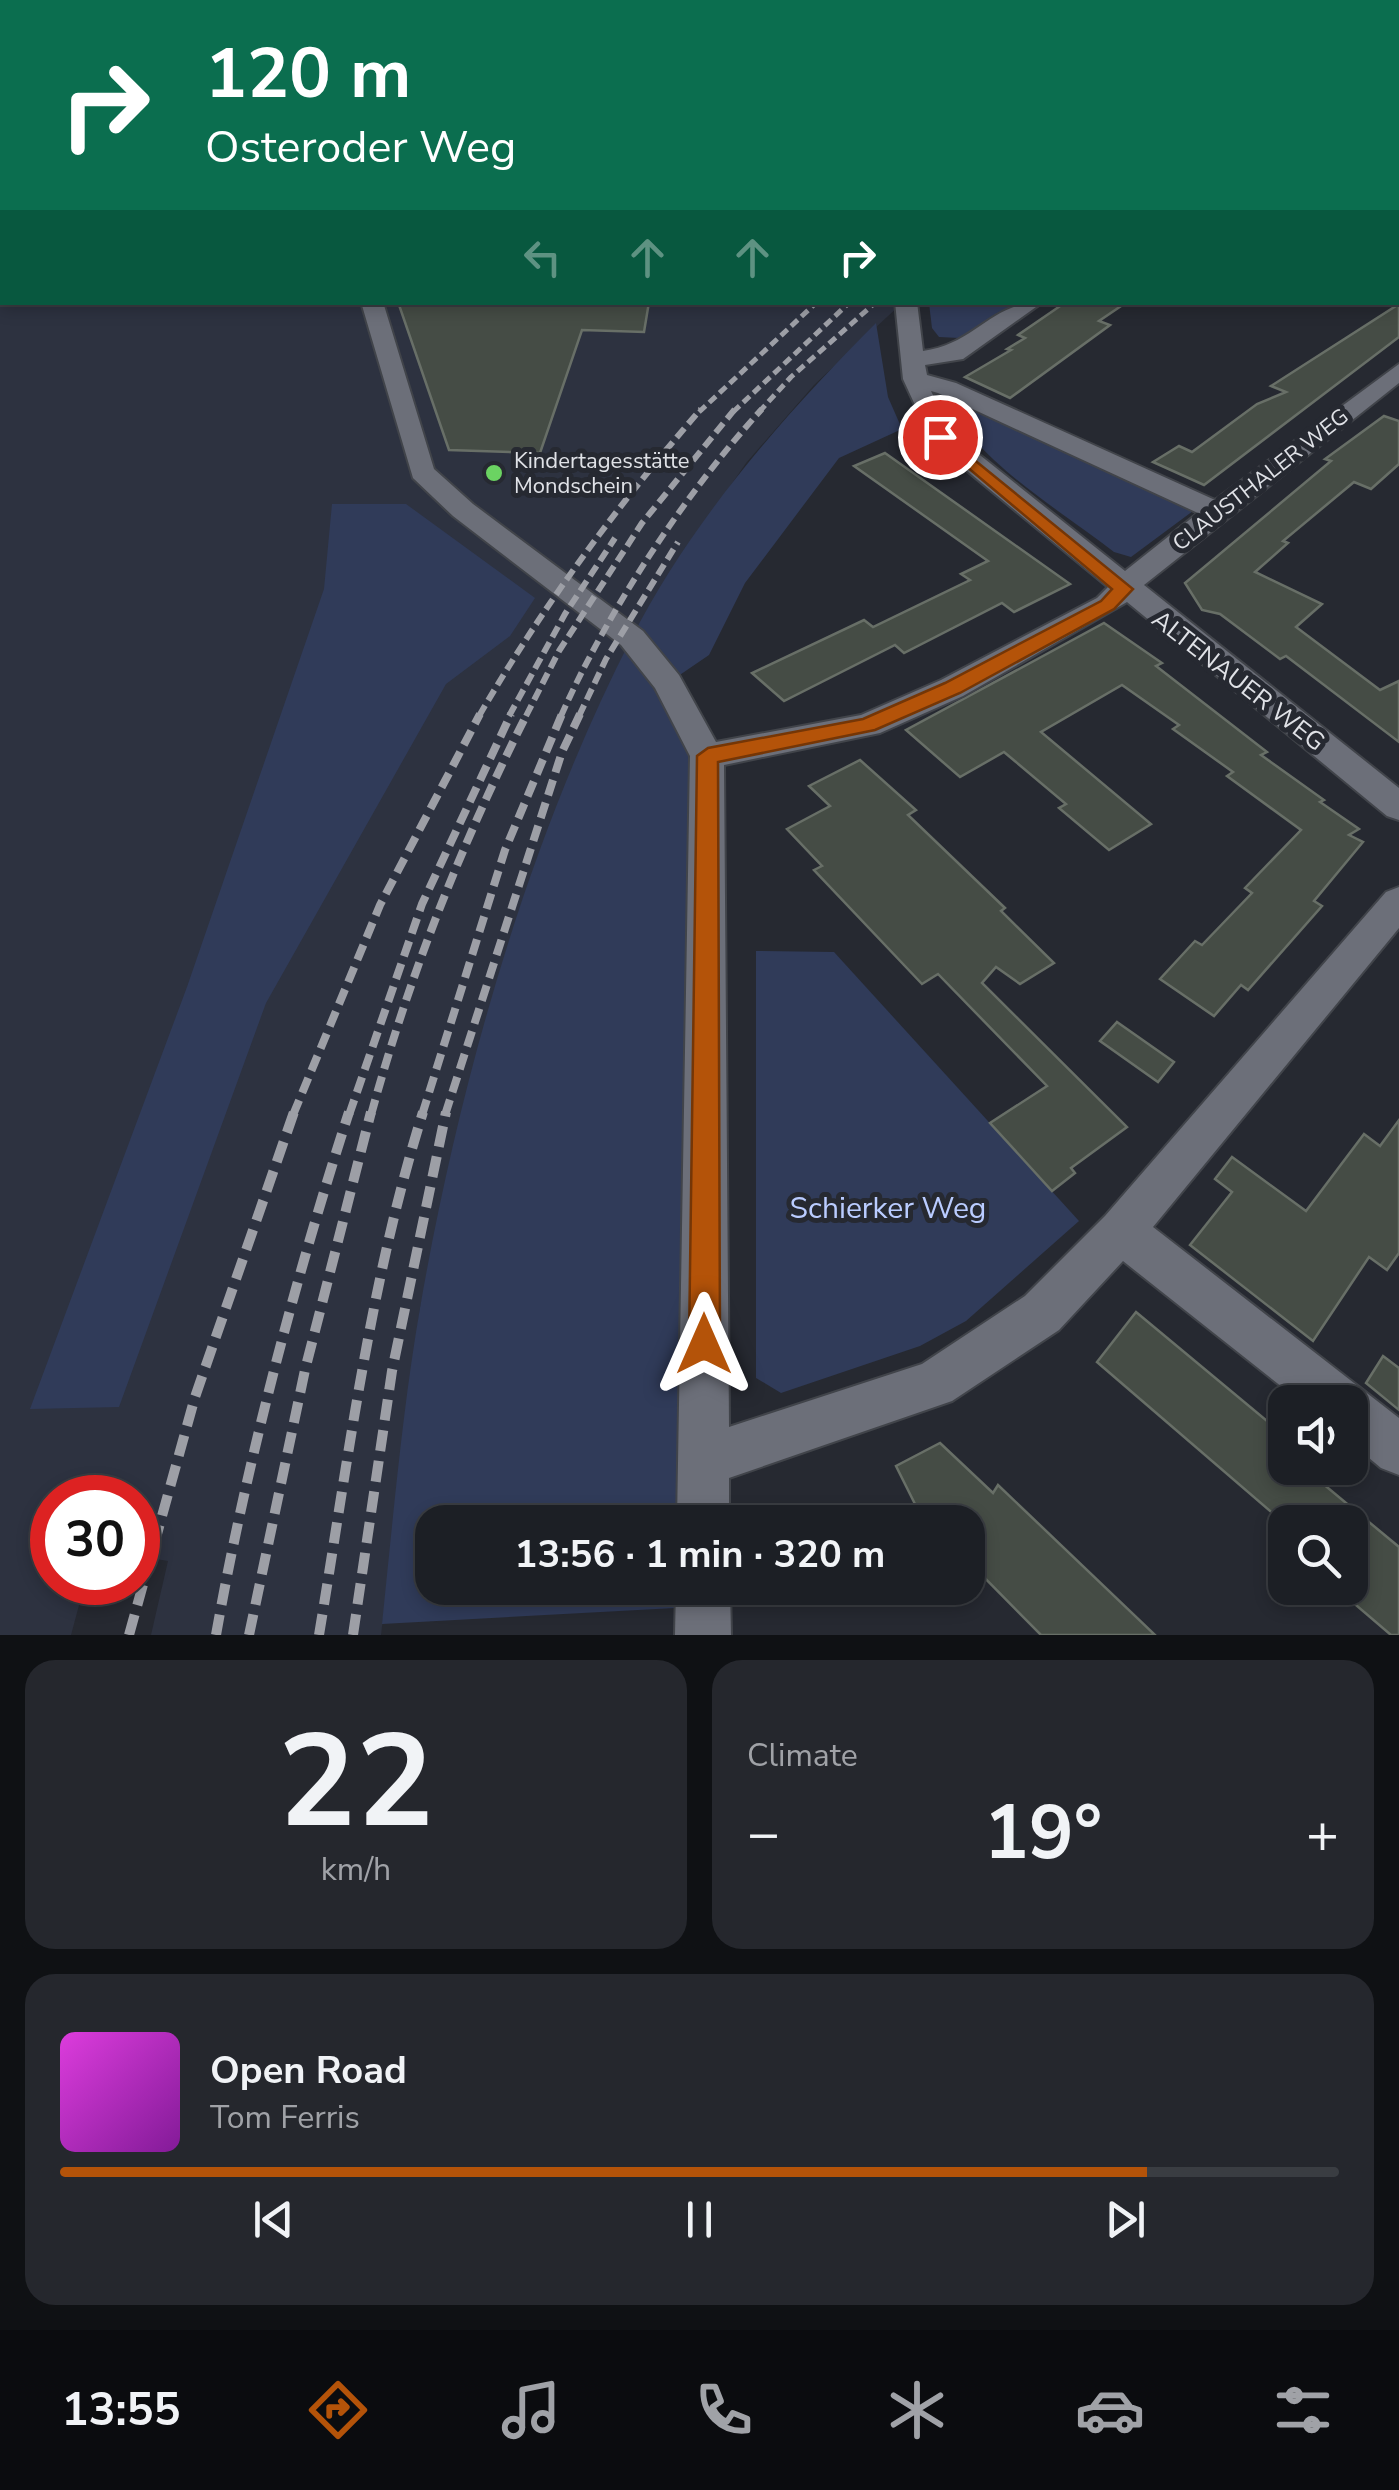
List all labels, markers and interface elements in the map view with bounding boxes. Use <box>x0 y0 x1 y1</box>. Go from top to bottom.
text: 120 m <box>205 26 411 122</box>
icon: right <box>40 40 170 170</box>
text: Osteroder Weg <box>205 117 516 178</box>
icon: left <box>515 230 570 285</box>
icon: ahead <box>620 230 675 285</box>
icon: ahead <box>725 230 780 285</box>
icon: right <box>830 230 885 285</box>
pin <box>898 395 983 480</box>
street label: CLAUSTHALER WEG <box>1166 402 1355 558</box>
icon: arrive <box>913 410 968 465</box>
place label: Kindertagesstätte Mondschein <box>514 446 689 501</box>
marker: Kindertagesstätte Mondschein <box>483 462 505 484</box>
street label: ALTENAUER WEG <box>1145 602 1332 759</box>
park label: Schierker Weg <box>790 1188 986 1229</box>
position arrow <box>652 1292 756 1396</box>
map controls <box>1268 1385 1368 1605</box>
button: sound <box>1268 1385 1368 1485</box>
speed limit sign: 30 <box>30 1475 160 1605</box>
button: search <box>1268 1505 1368 1605</box>
text: 13:56 · 1 min · 320 m <box>515 1529 885 1580</box>
text: 22 <box>278 1694 434 1871</box>
text: Climate <box>747 1734 858 1777</box>
text: 19° <box>984 1782 1102 1884</box>
text: − <box>747 1796 780 1871</box>
text: + <box>1306 1796 1339 1871</box>
text: km/h <box>321 1848 391 1891</box>
text: Open Road <box>210 2045 407 2096</box>
text: Tom Ferris <box>210 2096 360 2139</box>
icon: previous <box>246 2192 301 2247</box>
icon: pause <box>672 2192 727 2247</box>
icon: next <box>1098 2192 1153 2247</box>
icon: directions <box>303 2375 373 2445</box>
icon: music <box>496 2375 566 2445</box>
icon: phone <box>689 2375 759 2445</box>
icon: climate <box>882 2375 952 2445</box>
icon: car <box>1075 2375 1145 2445</box>
icon: filters <box>1268 2375 1338 2445</box>
text: 13:55 <box>61 2380 181 2441</box>

